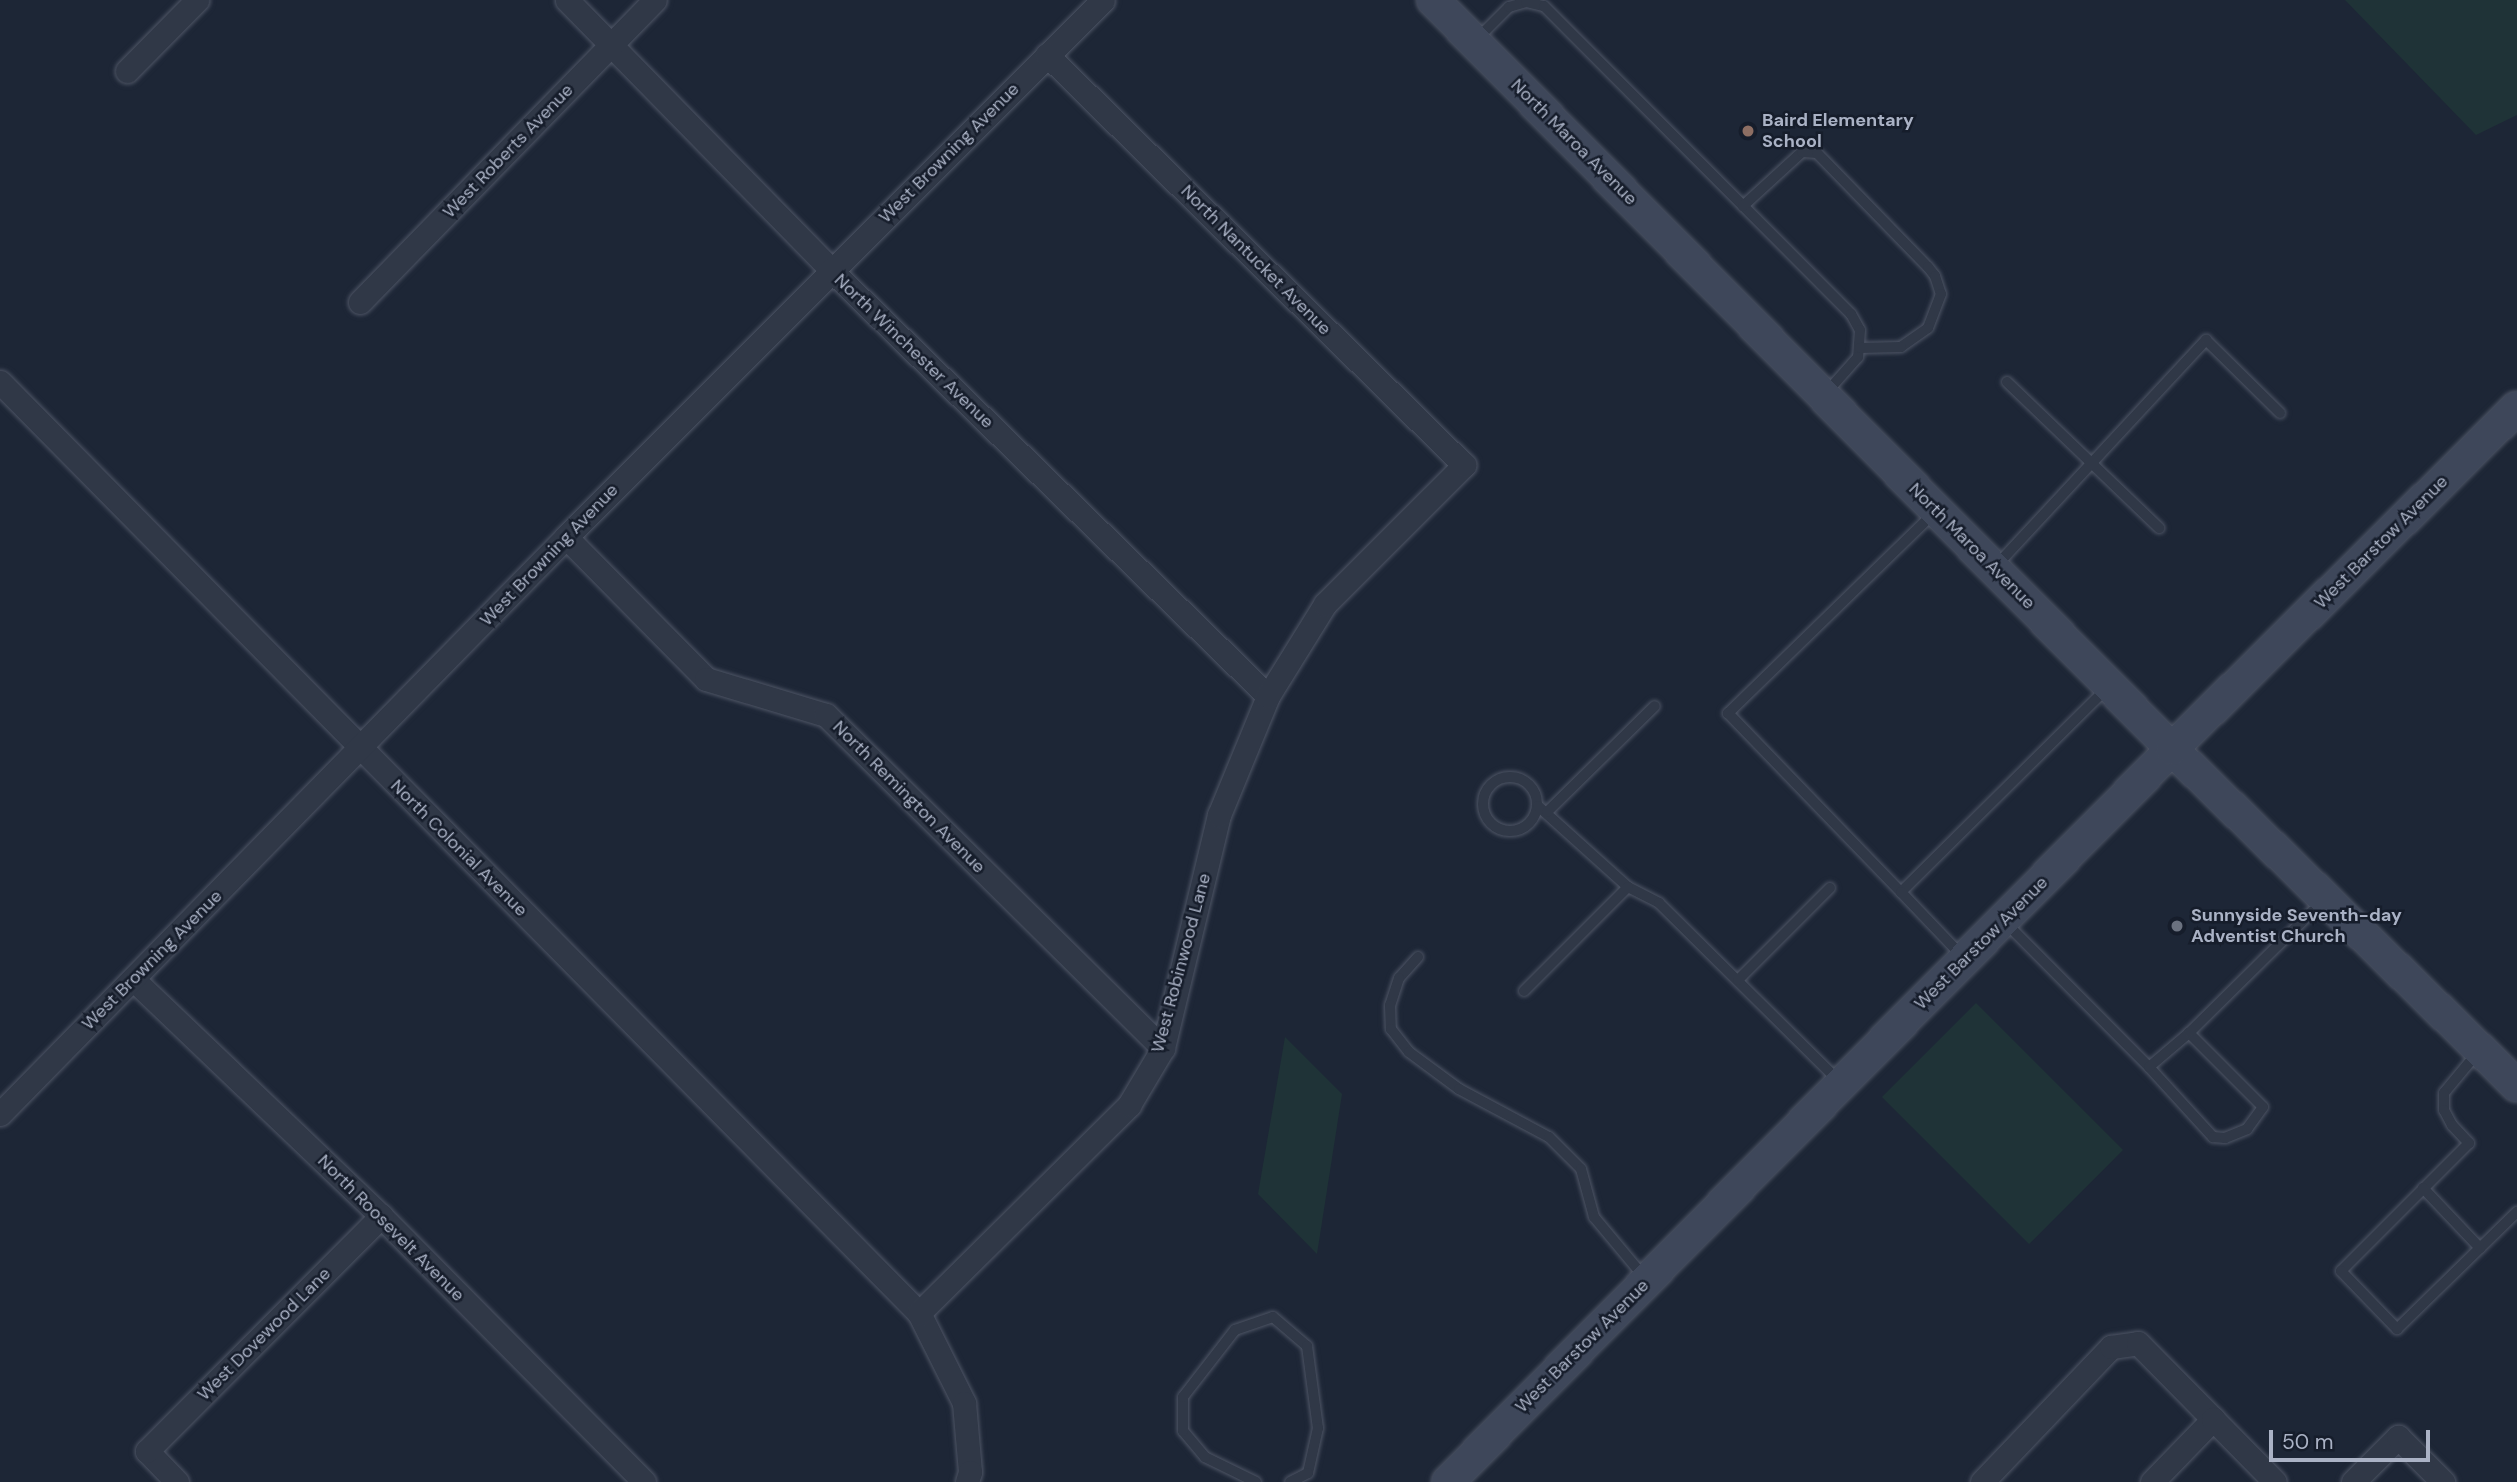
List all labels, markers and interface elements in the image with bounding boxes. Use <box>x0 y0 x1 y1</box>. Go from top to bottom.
street label: North Maroa Avenue <box>1506 74 1642 210</box>
street label: West Browning Avenue <box>874 78 1024 228</box>
street label: West Roberts Avenue <box>438 79 578 223</box>
place label: Baird Elementary School <box>1762 110 1914 152</box>
marker: Baird Elementary School <box>1740 123 1756 139</box>
street label: North Nantucket Avenue <box>1176 180 1336 340</box>
street label: North Winchester Avenue <box>830 269 998 433</box>
street label: West Barstow Avenue <box>2310 471 2452 613</box>
street label: North Maroa Avenue <box>1904 478 2040 614</box>
street label: West Browning Avenue <box>475 479 623 631</box>
street label: North Remington Avenue <box>828 716 990 878</box>
street label: North Colonial Avenue <box>386 775 532 921</box>
street label: West Robinwood Lane <box>1147 871 1215 1055</box>
street label: West Barstow Avenue <box>1910 872 2052 1014</box>
street label: West Browning Avenue <box>77 885 227 1035</box>
place label: Sunnyside Seventh-day Adventist Church <box>2191 905 2402 948</box>
marker: Sunnyside Seventh-day Adventist Church <box>2169 918 2185 934</box>
street label: North Roosevelt Avenue <box>313 1150 469 1306</box>
street label: West Dovewood Lane <box>193 1263 335 1405</box>
street label: West Barstow Avenue <box>1511 1275 1653 1417</box>
scale bar <box>2272 1416 2433 1460</box>
text: 50 m <box>2282 1428 2333 1456</box>

